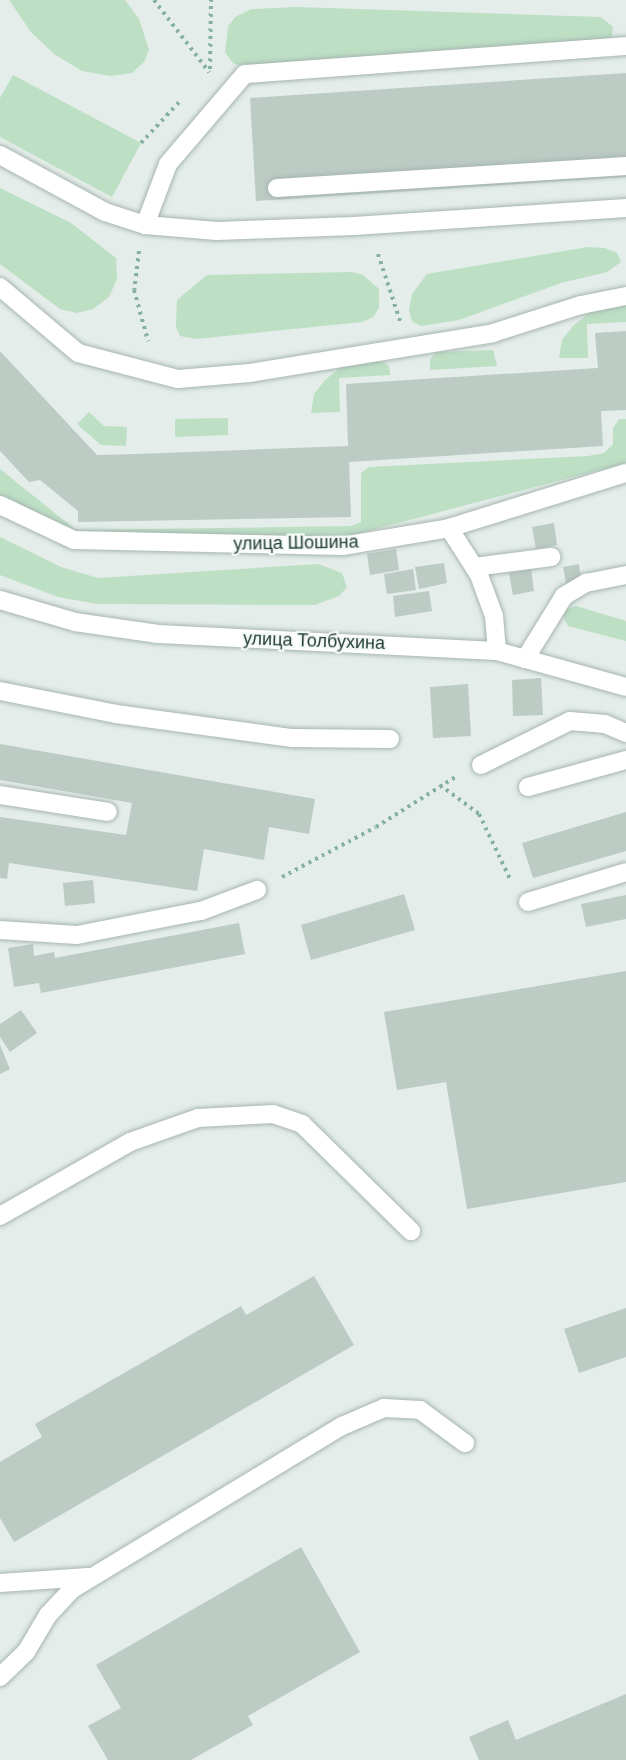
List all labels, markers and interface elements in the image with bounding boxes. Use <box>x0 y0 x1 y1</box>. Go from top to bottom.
street label: улица Шошина <box>233 531 359 555</box>
street label: улица Толбухина <box>243 628 385 654</box>

